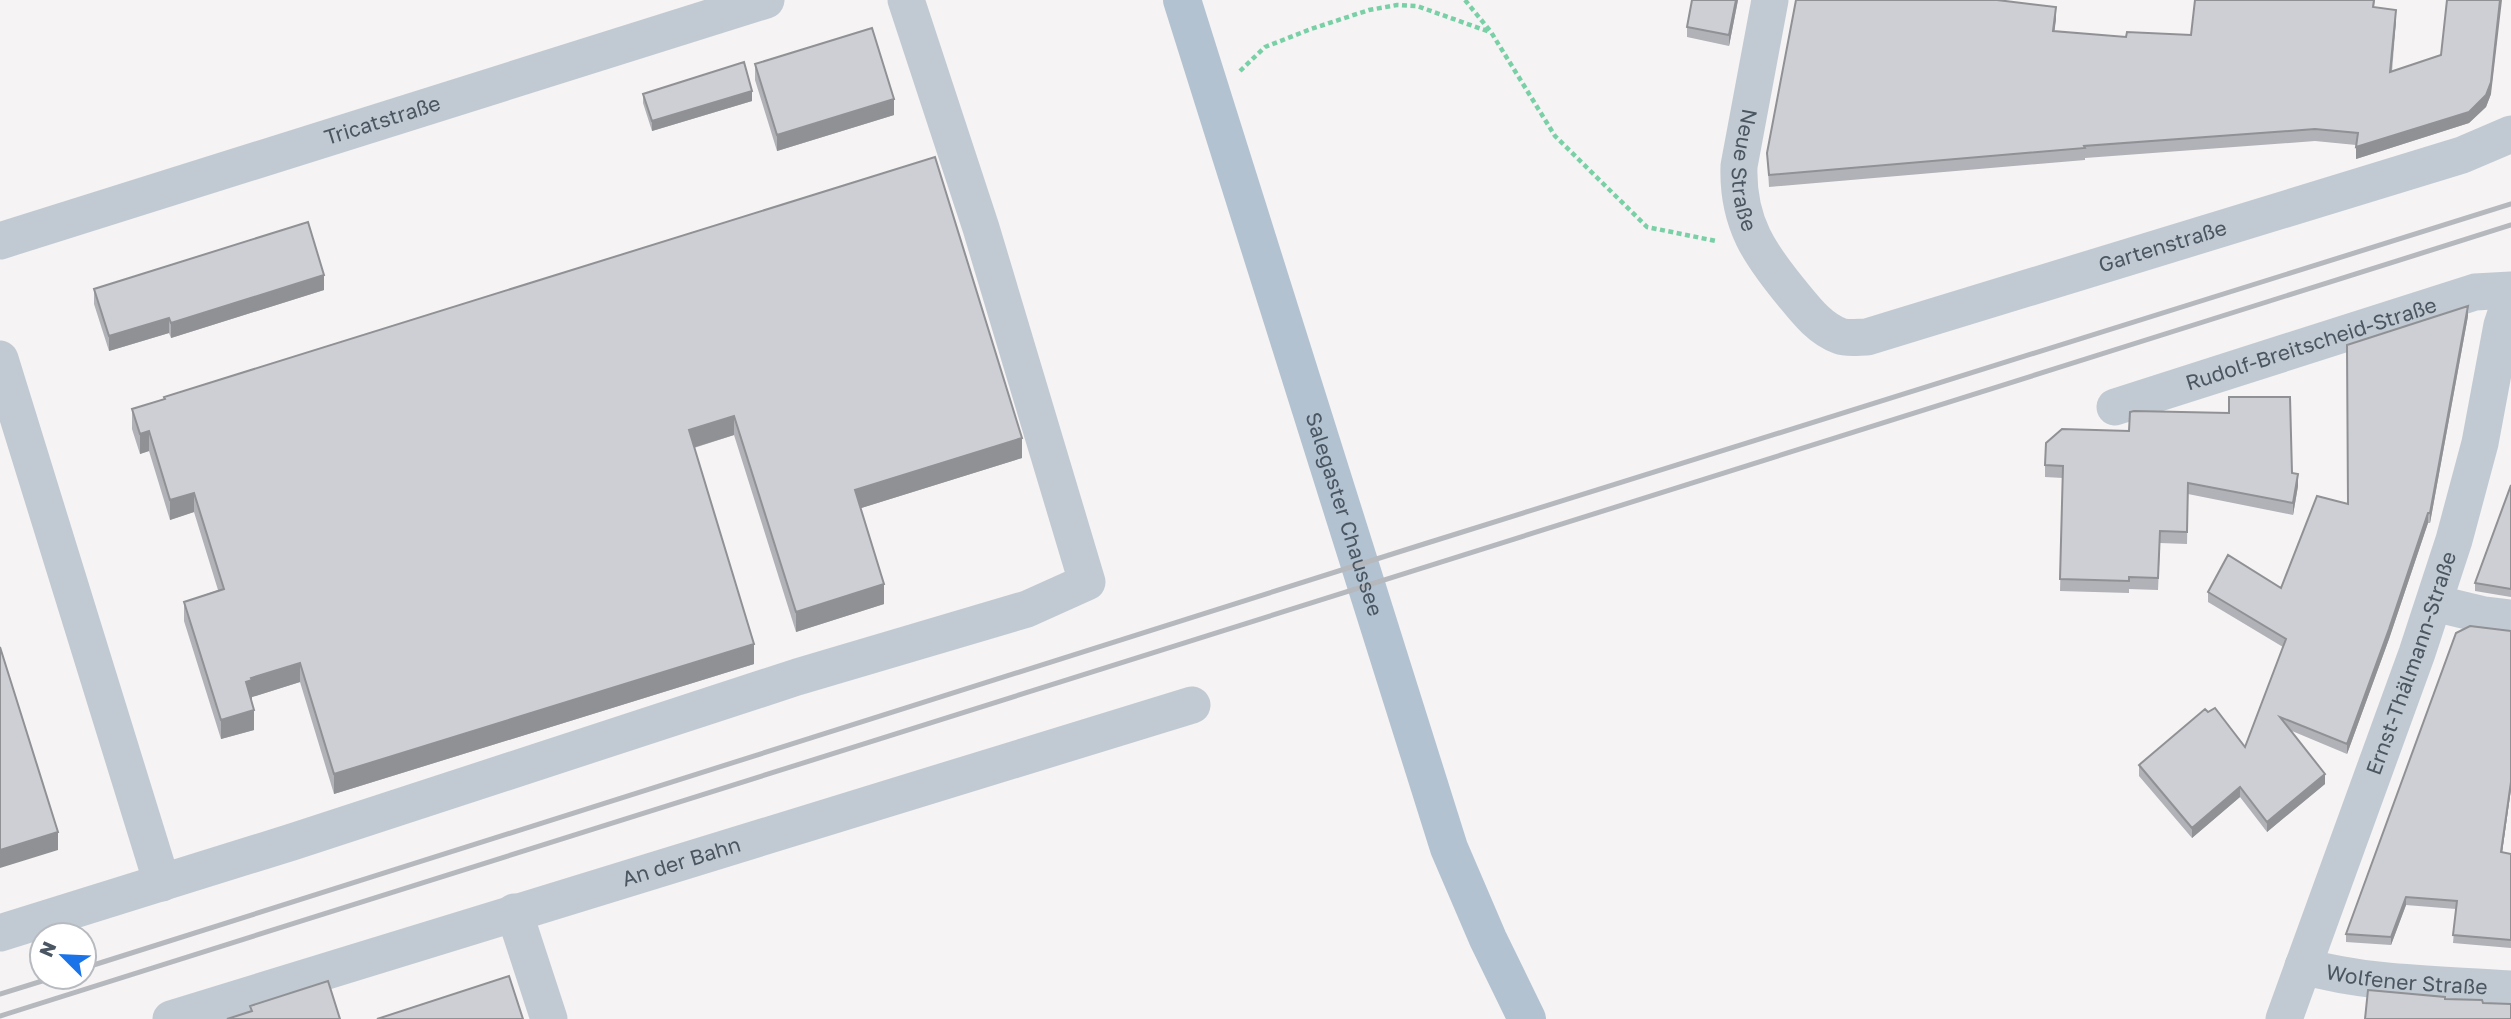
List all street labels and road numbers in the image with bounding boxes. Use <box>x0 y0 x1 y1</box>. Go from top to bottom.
street label: Tricatstraße <box>321 89 443 150</box>
street label: Neue Straße <box>1727 107 1763 235</box>
street label: Gartenstraße <box>2095 214 2230 277</box>
street label: Rudolf-Breitscheid-Straße <box>2182 291 2440 396</box>
street label: Salegaster Chaussee <box>1301 409 1389 619</box>
street label: Ernst-Thälmann-Straße <box>2360 548 2461 778</box>
street label: An der Bahn <box>619 831 744 892</box>
street label: Wolfener Straße <box>2324 958 2488 999</box>

